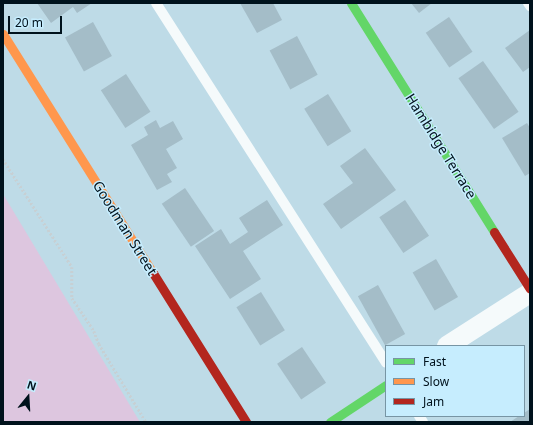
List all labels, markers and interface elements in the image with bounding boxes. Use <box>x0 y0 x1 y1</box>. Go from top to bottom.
scale bar <box>10 8 64 34</box>
text: 20 m <box>15 14 43 31</box>
street label: Hambidge Terrace <box>402 90 480 202</box>
street label: Goodman Street <box>89 178 161 278</box>
legend <box>385 345 525 417</box>
text: Fast <box>423 353 446 370</box>
text: Slow <box>423 373 449 390</box>
north arrow <box>8 377 48 417</box>
text: N <box>25 377 38 394</box>
text: Jam <box>423 393 444 410</box>

